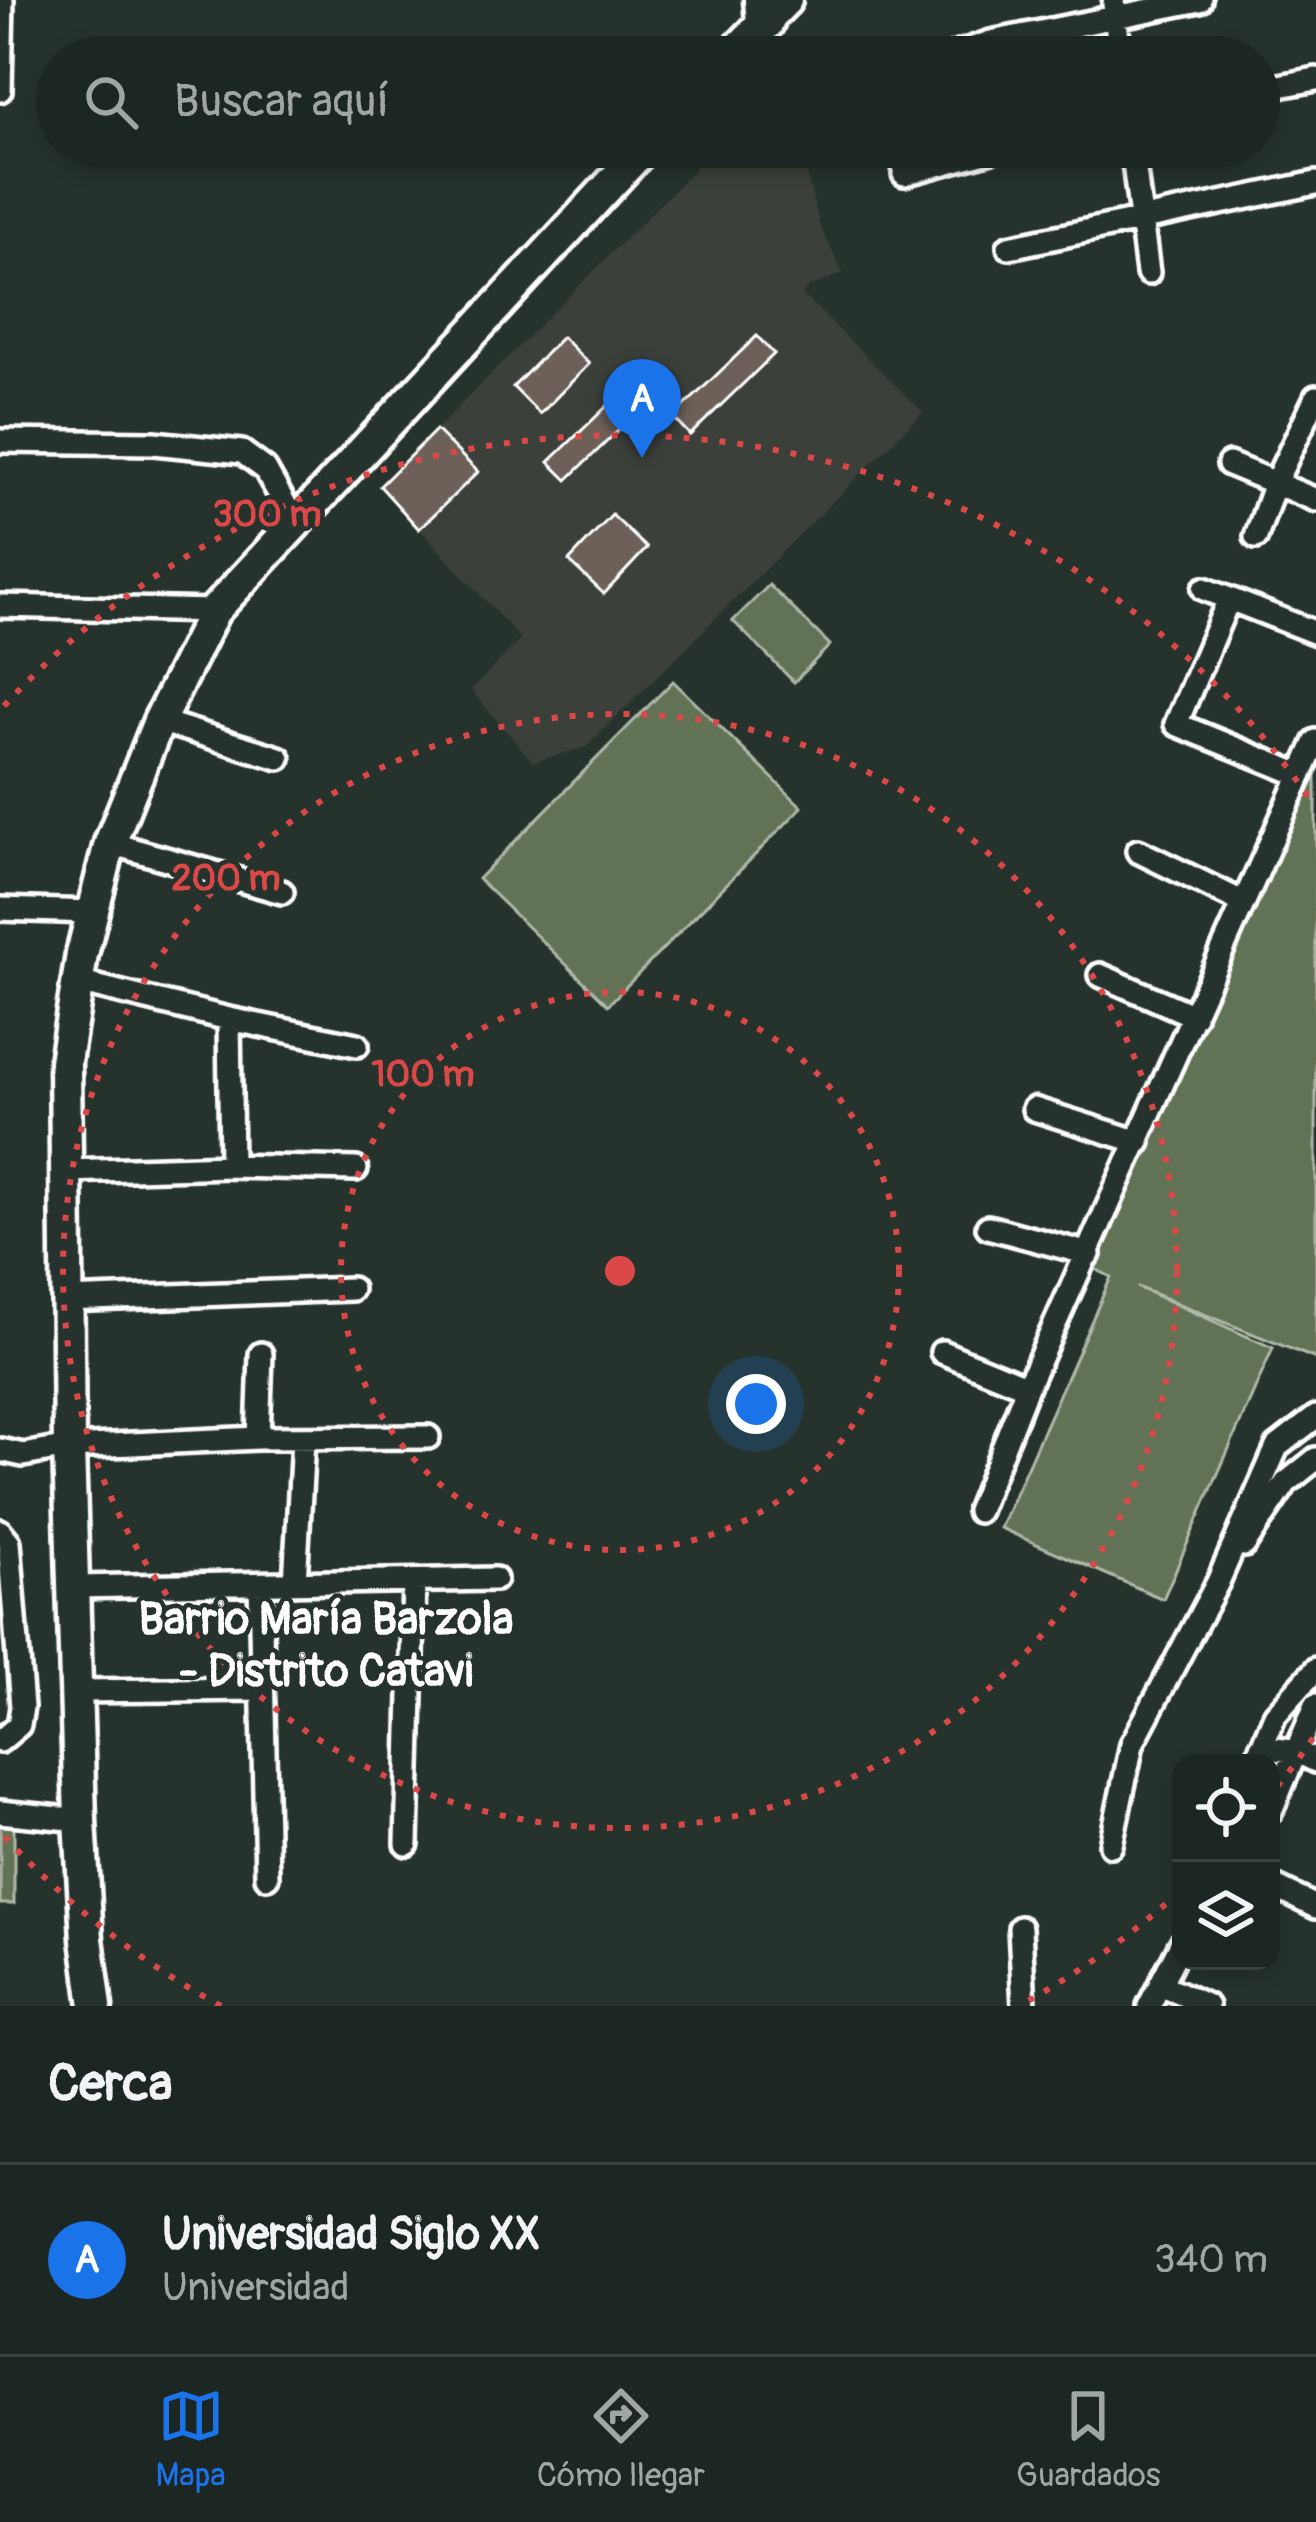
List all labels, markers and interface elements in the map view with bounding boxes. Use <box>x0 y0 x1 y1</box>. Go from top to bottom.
search box <box>36 36 1280 168</box>
icon: search <box>78 69 144 135</box>
text: Buscar aquí <box>174 74 389 130</box>
pin: A <box>603 359 681 458</box>
text: 300 m <box>212 492 322 537</box>
text: 200 m <box>171 856 281 901</box>
text: 100 m <box>371 1052 475 1097</box>
centre of rings <box>599 1250 641 1292</box>
your location <box>726 1374 786 1434</box>
district label: Barrio María Barzola - Distrito Catavi <box>139 1592 513 1700</box>
map controls <box>1172 1754 1280 1970</box>
button: locate <box>1172 1754 1280 1862</box>
button: layers <box>1172 1862 1280 1970</box>
text: Cerca <box>48 2052 172 2116</box>
text: Universidad Siglo XX <box>162 2207 541 2263</box>
text: A <box>74 2235 100 2284</box>
text: 340 m <box>1154 2235 1268 2284</box>
text: Universidad <box>162 2263 349 2312</box>
tab: Mapa <box>156 2383 226 2496</box>
tab: Cómo llegar <box>537 2383 705 2496</box>
tab: Guardados <box>1016 2383 1160 2496</box>

